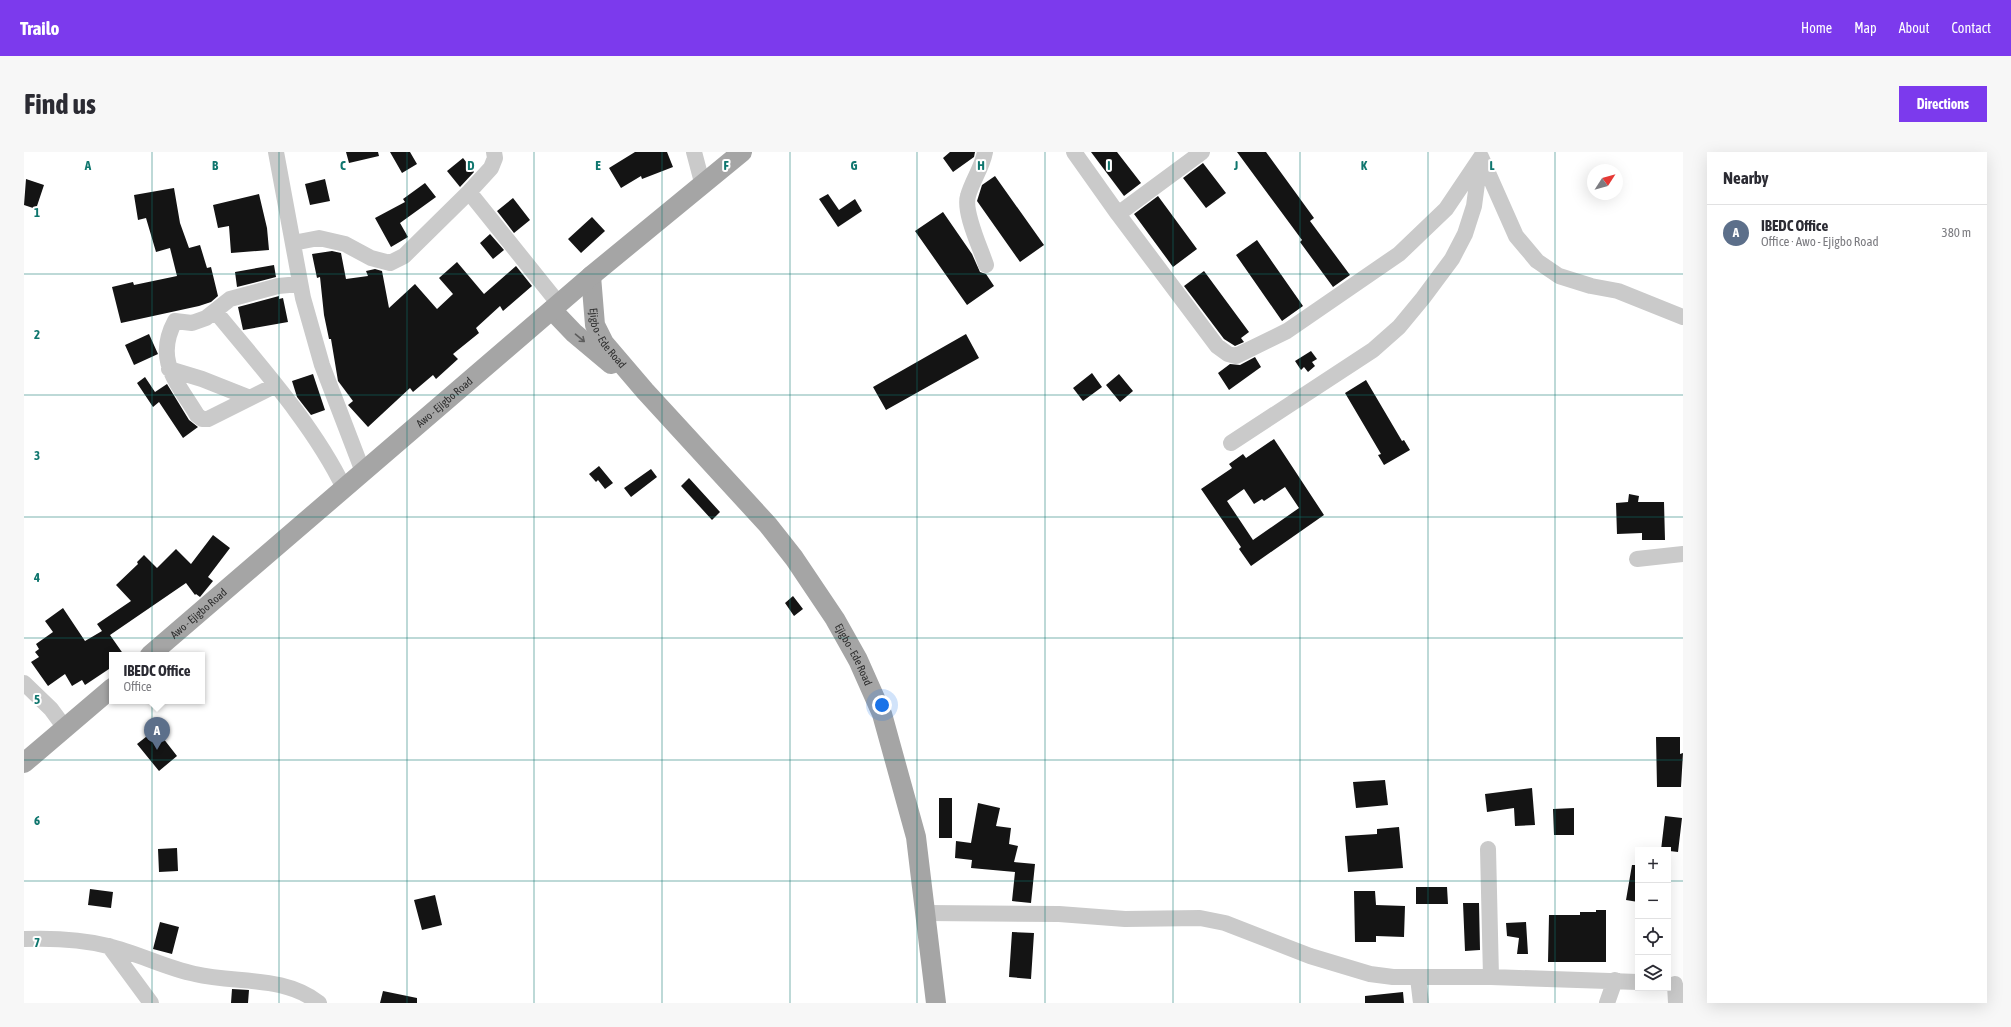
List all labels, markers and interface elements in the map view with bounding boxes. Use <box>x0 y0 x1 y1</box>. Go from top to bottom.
text: Trailo <box>20 17 59 39</box>
text: Home <box>1801 20 1832 36</box>
text: Map <box>1854 20 1877 36</box>
text: About <box>1899 20 1930 36</box>
text: Contact <box>1952 20 1991 36</box>
button: Directions <box>1899 86 1987 122</box>
text: Find us <box>24 88 96 120</box>
text: A <box>84 158 92 173</box>
text: B <box>212 158 219 173</box>
text: C <box>340 158 346 173</box>
text: D <box>467 158 475 173</box>
text: E <box>595 158 601 173</box>
text: F <box>723 158 729 173</box>
text: G <box>851 158 858 173</box>
text: H <box>977 158 985 173</box>
text: I <box>1107 158 1111 173</box>
text: J <box>1233 158 1238 173</box>
text: K <box>1361 158 1368 173</box>
text: L <box>1489 158 1495 173</box>
north arrow <box>1587 164 1623 200</box>
text: Nearby <box>1723 168 1769 188</box>
text: 1 <box>34 205 40 220</box>
text: IBEDC Office <box>1761 217 1828 234</box>
text: A <box>1733 225 1739 240</box>
text: 380 m <box>1942 225 1971 240</box>
text: Office · Awo - Ejigbo Road <box>1761 234 1879 249</box>
street label: Ejigbo - Ede Road <box>588 307 629 370</box>
text: 2 <box>34 327 40 342</box>
one-way arrow <box>574 333 585 342</box>
street label: Awo - Ejigbo Road <box>414 375 475 430</box>
text: 3 <box>34 448 40 463</box>
text: 4 <box>33 570 40 585</box>
street label: Awo - Ejigbo Road <box>168 586 229 641</box>
street label: Ejigbo - Ede Road <box>833 621 875 687</box>
popup <box>109 652 205 704</box>
text: IBEDC Office <box>123 662 191 679</box>
text: Office <box>123 679 152 694</box>
text: 5 <box>34 692 40 707</box>
your location <box>872 695 892 715</box>
pin: A <box>144 717 170 750</box>
text: 6 <box>34 813 40 828</box>
map controls <box>1635 847 1671 991</box>
button: + <box>1635 847 1671 883</box>
button: − <box>1635 883 1671 919</box>
button: locate <box>1635 919 1671 955</box>
text: 7 <box>34 935 40 950</box>
button: layers <box>1635 955 1671 991</box>

